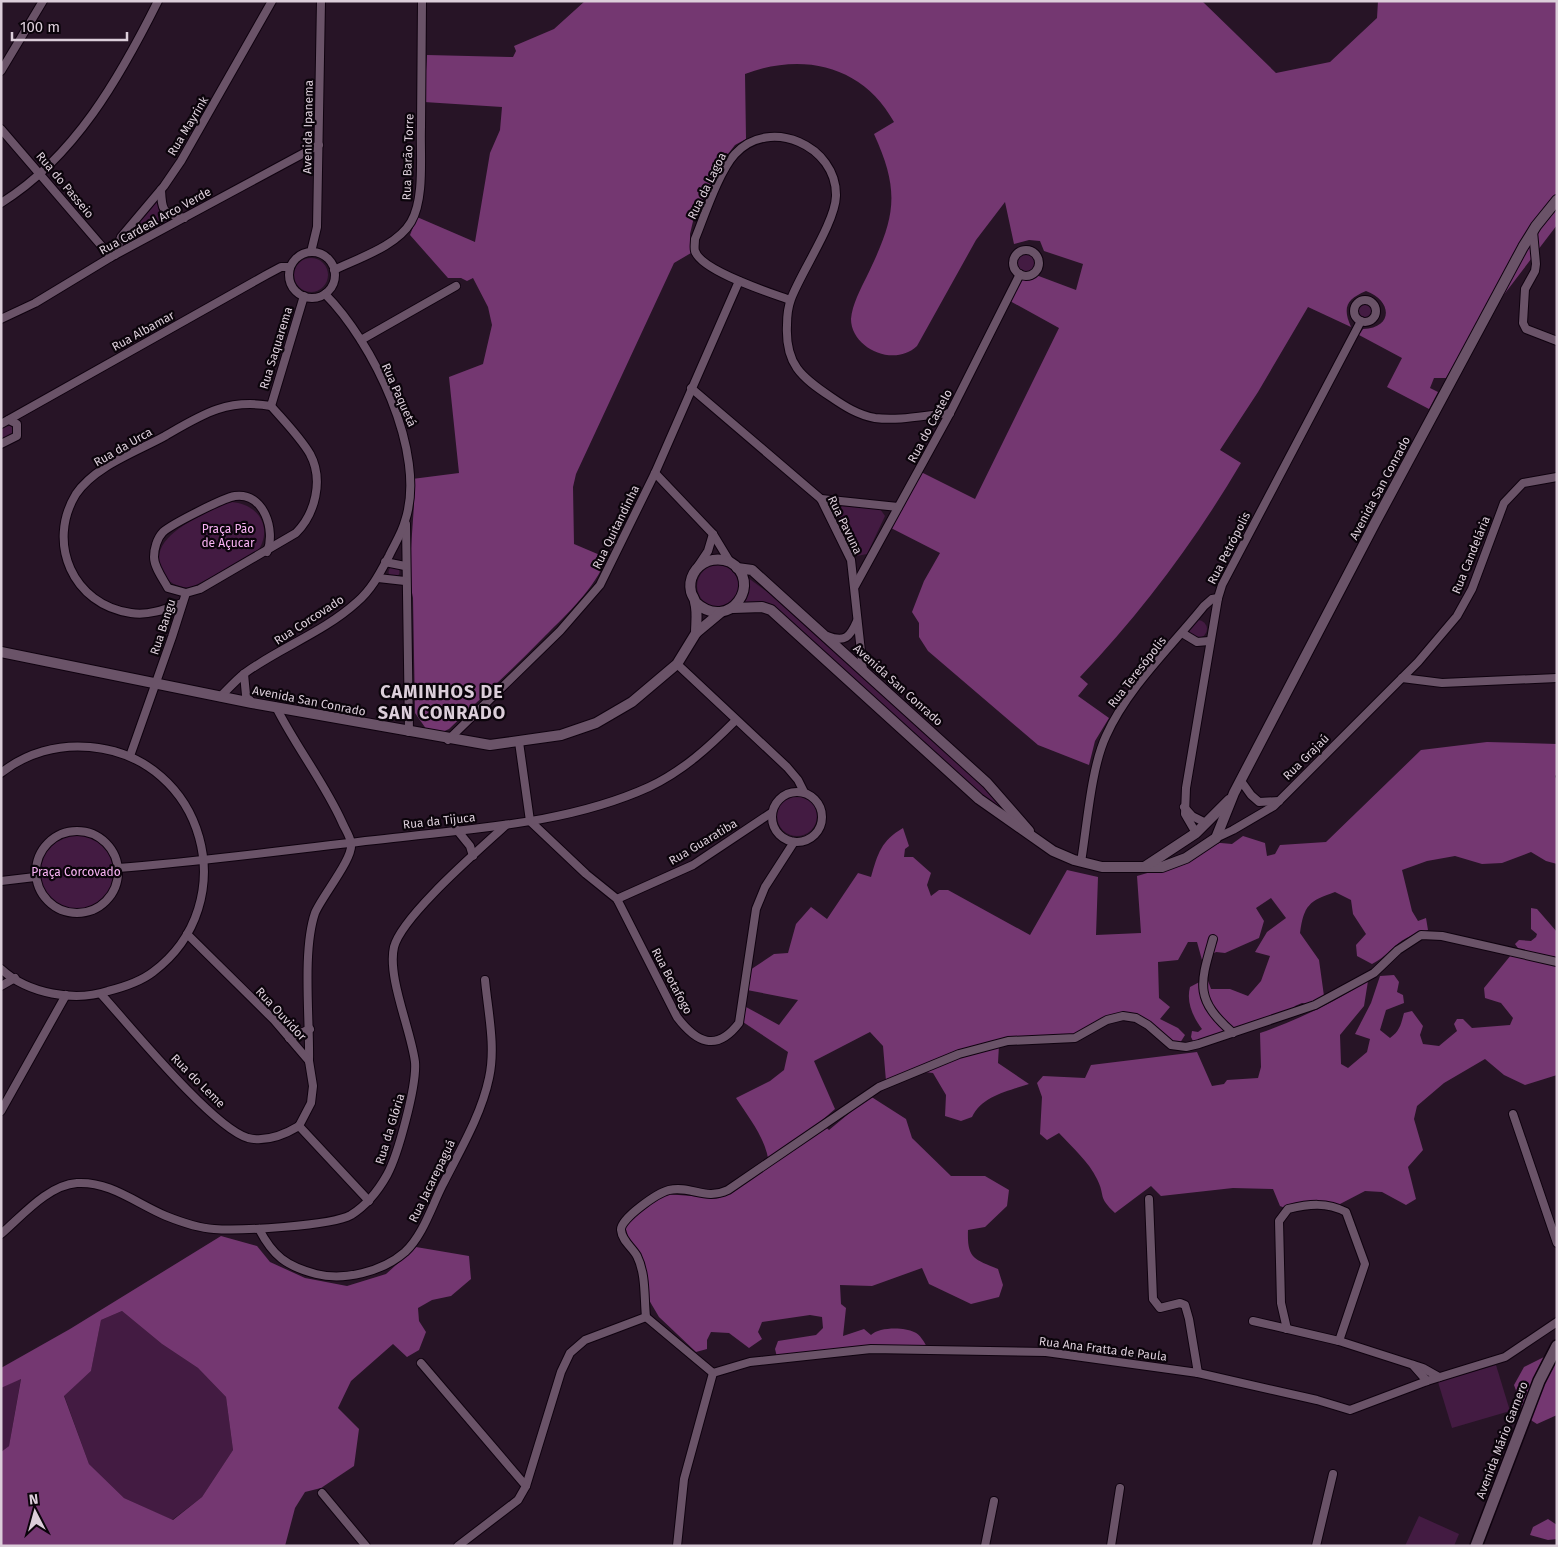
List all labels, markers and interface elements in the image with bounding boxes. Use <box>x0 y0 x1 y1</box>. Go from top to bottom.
scale bar <box>12 10 128 42</box>
text: 100 m <box>20 18 60 36</box>
street label: Avenida Ipanema <box>300 80 316 174</box>
street label: Rua Mayrink <box>165 93 212 158</box>
street label: Rua Barão Torre <box>399 113 417 201</box>
street label: Rua do Passeio <box>33 149 97 221</box>
street label: Rua da Lagoa <box>685 150 729 222</box>
street label: Rua Cardeal Arco Verde <box>97 184 213 258</box>
street label: Rua Saquarema <box>257 305 295 391</box>
street label: Rua Albamar <box>109 308 177 354</box>
street label: Rua Paquetá <box>379 361 419 429</box>
street label: Rua do Castelo <box>905 387 955 465</box>
street label: Rua da Urca <box>91 425 155 469</box>
street label: Avenida San Conrado <box>1347 434 1413 542</box>
street label: Rua Quitandinha <box>590 483 642 571</box>
street label: Rua Pavuna <box>825 494 865 556</box>
street label: Rua Petrópolis <box>1205 509 1253 587</box>
street label: Rua Candelária <box>1449 514 1493 596</box>
park label: Praça Pão de Açucar <box>201 522 255 550</box>
street label: Rua Corcovado <box>271 592 347 648</box>
street label: Rua Bangu <box>147 597 179 657</box>
street label: Rua Teresópolis <box>1105 633 1169 710</box>
street label: Avenida San Conrado <box>850 641 946 729</box>
district label: CAMINHOS DE SAN CONRADO <box>378 681 506 724</box>
street label: Avenida San Conrado <box>251 683 367 719</box>
street label: Rua Grajaú <box>1280 731 1332 783</box>
street label: Rua da Tijuca <box>402 810 476 832</box>
street label: Rua Guaratiba <box>666 816 740 868</box>
park label: Praça Corcovado <box>31 865 121 879</box>
street label: Rua Botafogo <box>649 945 695 1017</box>
street label: Rua Ouvidor <box>253 985 309 1044</box>
street label: Rua do Leme <box>168 1051 228 1111</box>
street label: Rua da Glória <box>373 1092 407 1166</box>
street label: Rua Jacarepaguá <box>406 1137 458 1225</box>
street label: Rua Ana Fratta de Paula <box>1038 1334 1168 1364</box>
street label: Avenida Mário Garnero <box>1473 1380 1531 1500</box>
north arrow <box>10 1487 60 1537</box>
text: N <box>28 1491 39 1509</box>

